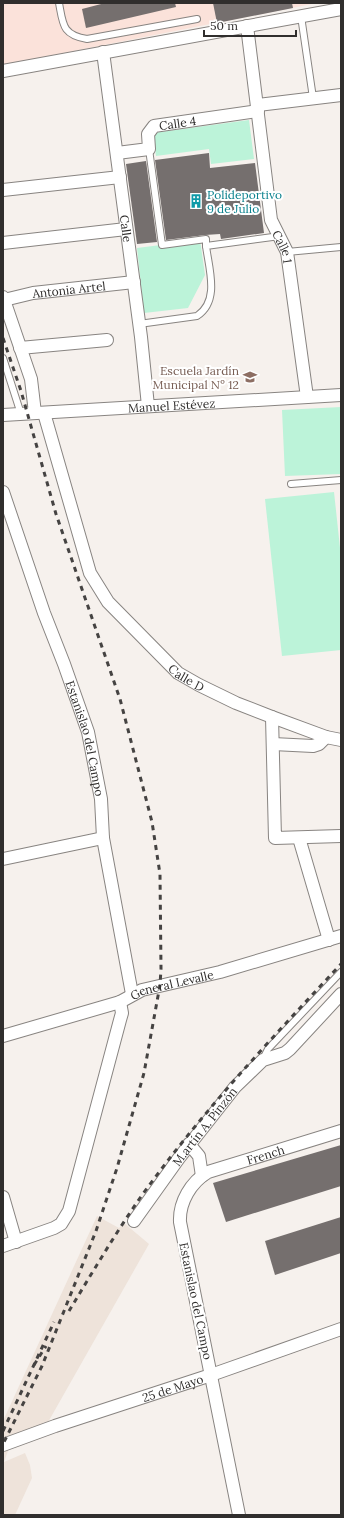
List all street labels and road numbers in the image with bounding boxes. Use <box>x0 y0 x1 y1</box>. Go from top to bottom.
street label: Calle 4 <box>158 112 197 133</box>
street label: Calle <box>117 214 136 244</box>
street label: Calle 1 <box>270 227 296 264</box>
street label: Antonia Artel <box>31 278 106 301</box>
street label: Manuel Estévez <box>128 395 216 415</box>
street label: Calle D <box>166 660 207 694</box>
street label: Estanislao del Campo <box>63 678 108 797</box>
street label: General Levalle <box>127 966 215 1003</box>
street label: M.artín A. Pinzón <box>169 1084 240 1168</box>
street label: French <box>245 1141 286 1167</box>
street label: Estanislao del Campo <box>176 1241 216 1361</box>
street label: 25 de Mayo <box>140 1371 205 1405</box>

